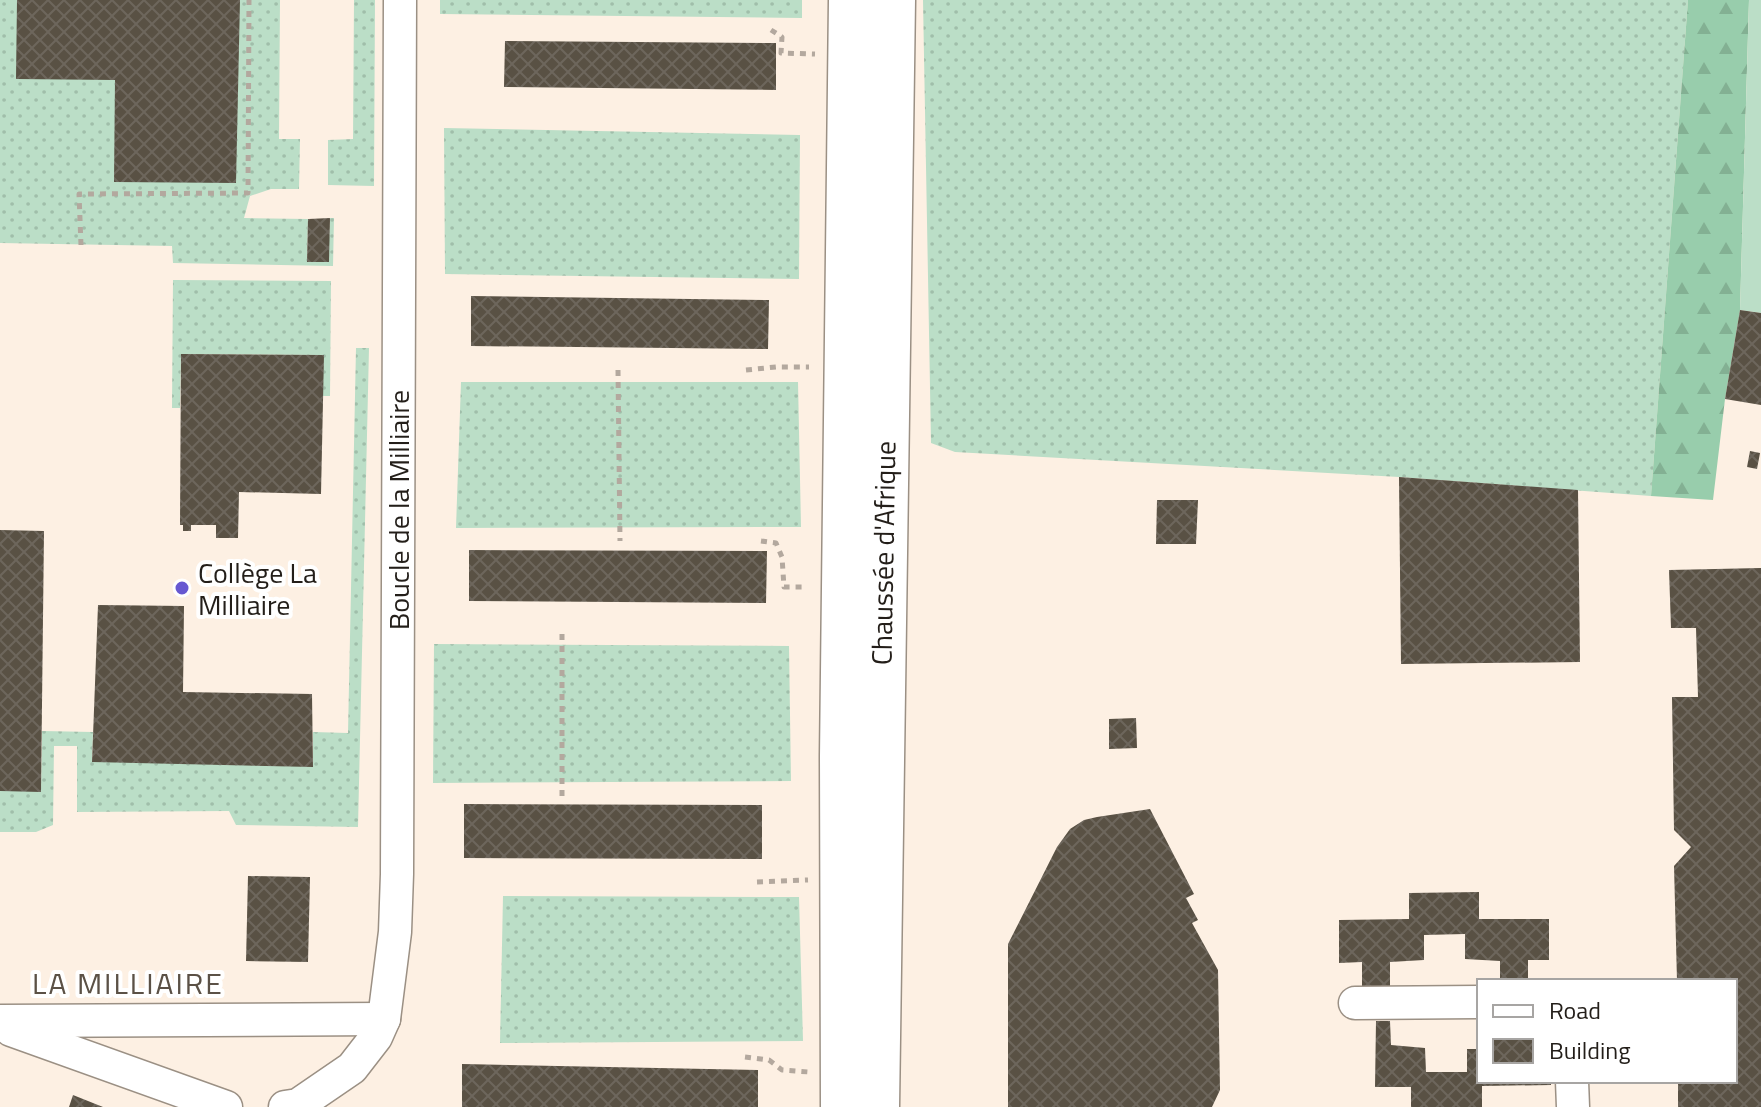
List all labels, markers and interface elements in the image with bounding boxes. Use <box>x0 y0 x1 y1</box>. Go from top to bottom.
street label: Boucle de la Milliaire <box>377 390 420 630</box>
street label: Chaussée d'Afrique <box>860 440 906 666</box>
place label: Collège La Milliaire <box>198 551 317 626</box>
marker: Collège La Milliaire <box>173 579 191 597</box>
district label: LA MILLIAIRE <box>32 960 224 1006</box>
legend <box>1477 979 1737 1083</box>
text: Road <box>1549 992 1601 1028</box>
text: Building <box>1549 1032 1631 1068</box>

